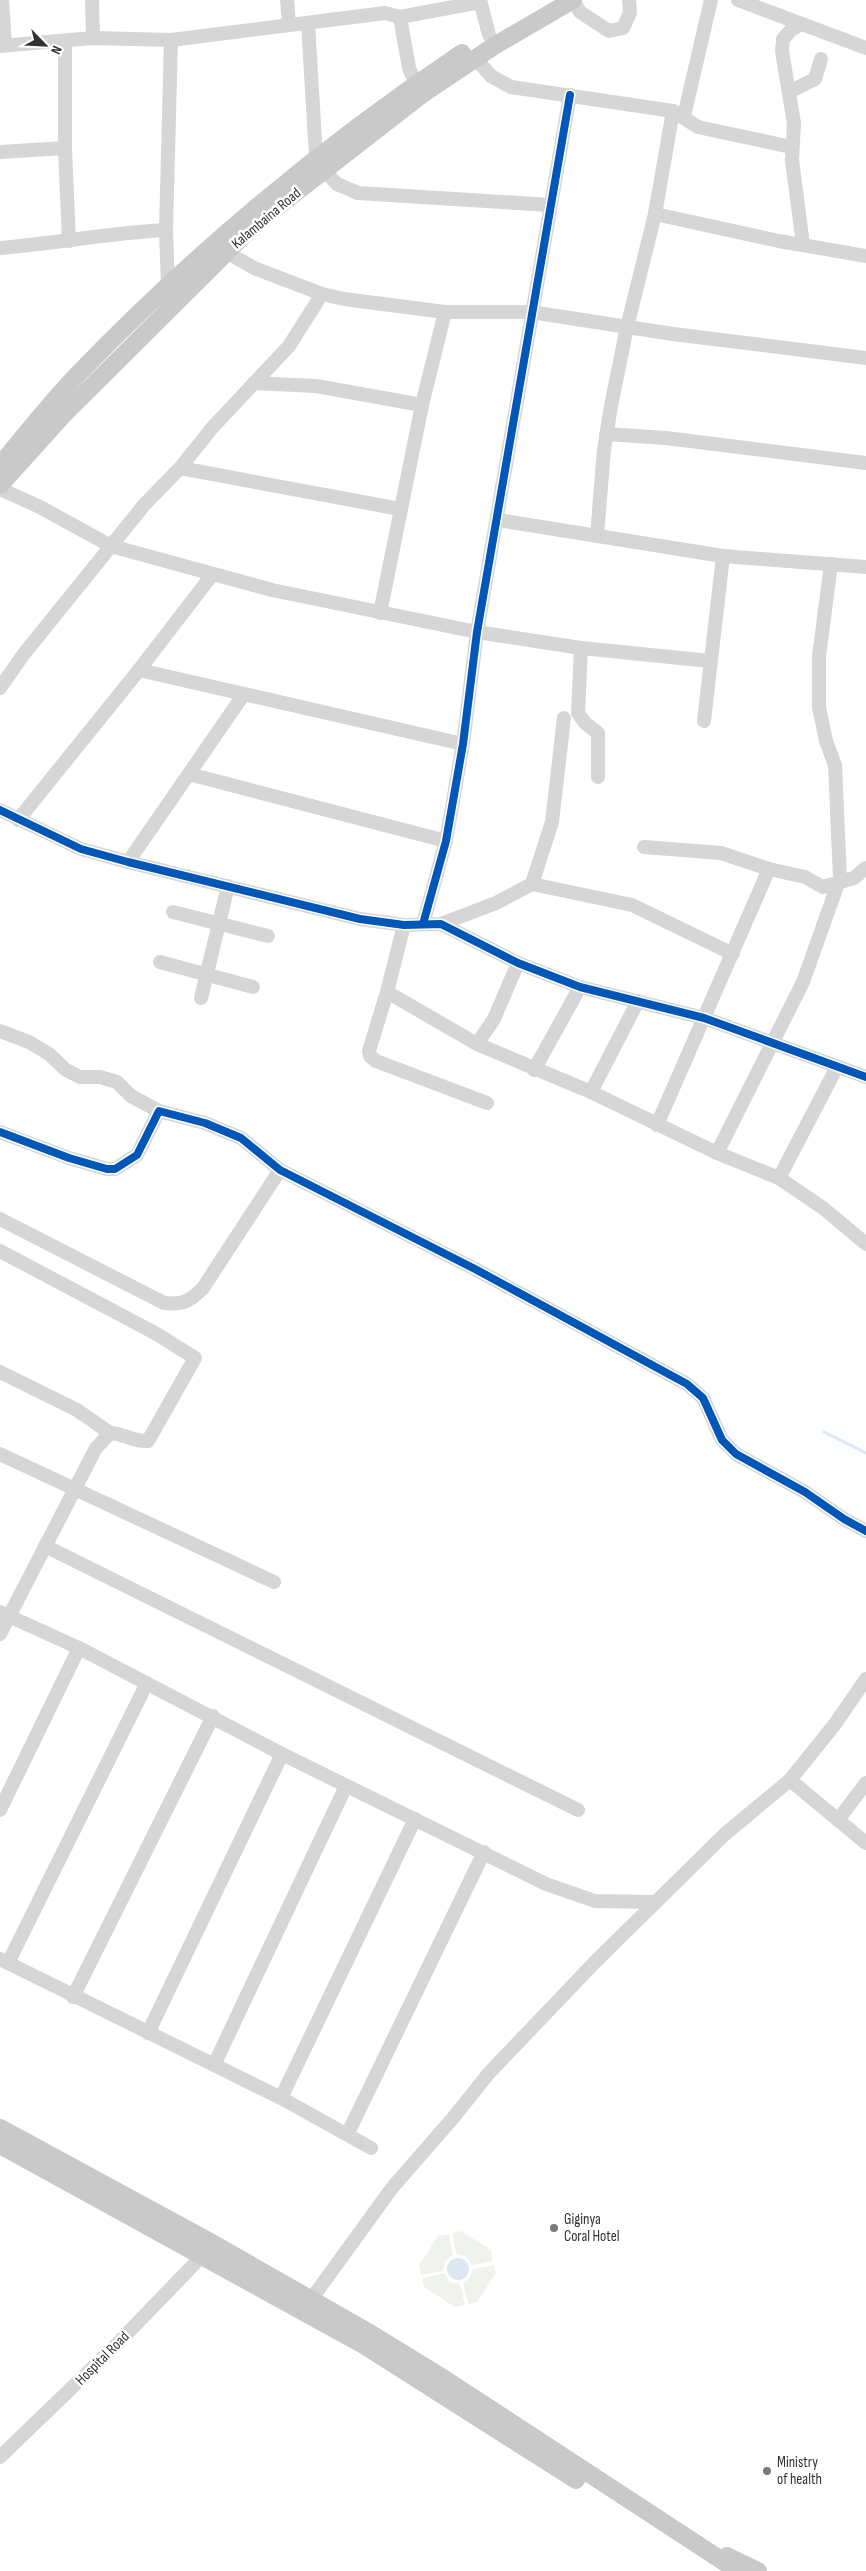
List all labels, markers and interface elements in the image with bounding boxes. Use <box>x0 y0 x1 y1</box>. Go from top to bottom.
north arrow <box>20 20 70 70</box>
text: N <box>47 43 66 57</box>
street label: Kalambaina Road <box>228 184 305 253</box>
place label: Giginya Coral Hotel <box>564 2210 620 2246</box>
marker: Giginya Coral Hotel <box>548 2222 560 2234</box>
street label: Hospital Road <box>71 2327 133 2389</box>
place label: Ministry of health <box>777 2453 822 2489</box>
marker: Ministry of health <box>761 2465 773 2477</box>

